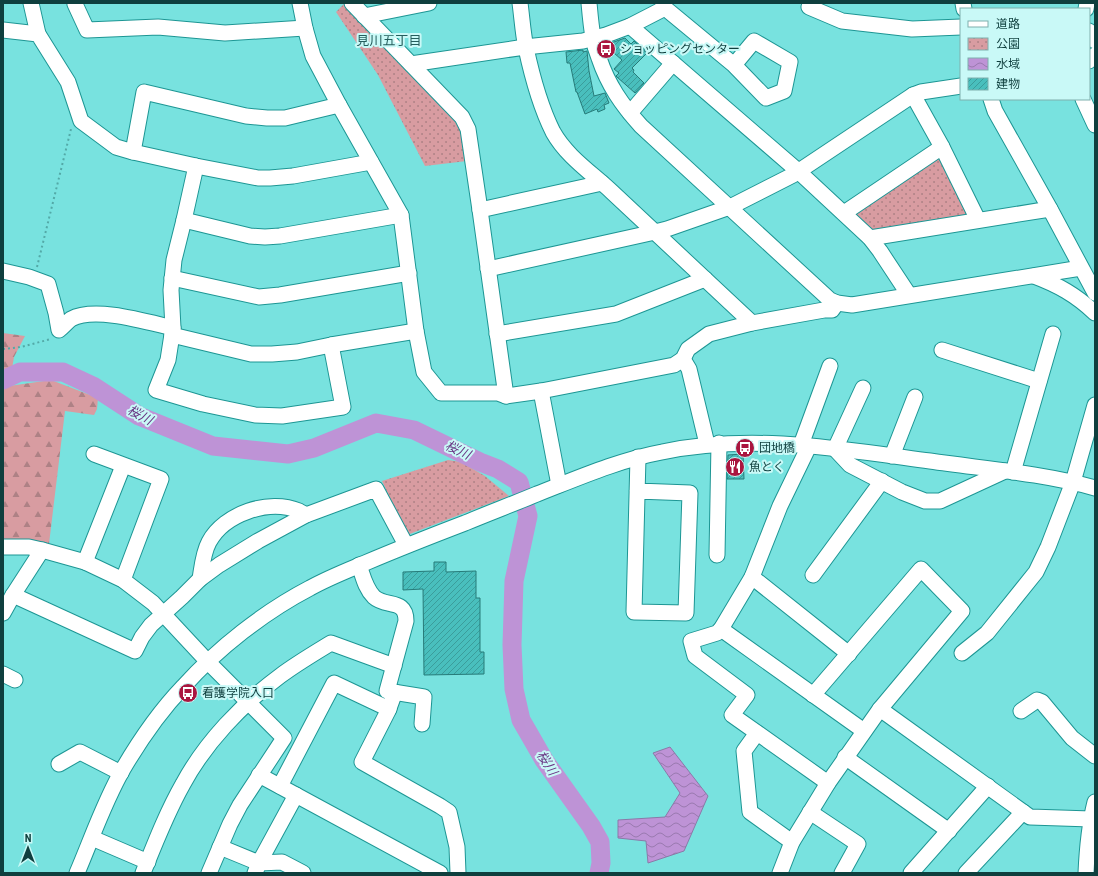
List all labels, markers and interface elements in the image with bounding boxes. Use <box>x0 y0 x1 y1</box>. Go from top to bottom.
legend <box>960 8 1090 100</box>
text: 道路 <box>996 17 1020 31</box>
district label: 見川五丁目 <box>356 33 422 48</box>
text: 公園 <box>996 37 1020 51</box>
bus stop icon: ショッピングセンター <box>595 38 617 60</box>
place label: ショッピングセンター <box>620 42 740 56</box>
text: 水域 <box>996 57 1020 71</box>
text: 建物 <box>996 77 1020 91</box>
water label: 桜川 <box>125 402 157 429</box>
bus stop icon: 団地橋 <box>734 437 756 459</box>
water label: 桜川 <box>443 438 475 463</box>
place label: 団地橋 <box>759 441 795 455</box>
restaurant icon: 魚とく <box>724 456 746 478</box>
place label: 魚とく <box>749 460 785 474</box>
bus stop icon: 看護学院入口 <box>177 682 199 704</box>
place label: 看護学院入口 <box>202 686 274 700</box>
water label: 桜川 <box>534 748 561 780</box>
north arrow <box>8 828 48 868</box>
text: N <box>25 832 32 845</box>

